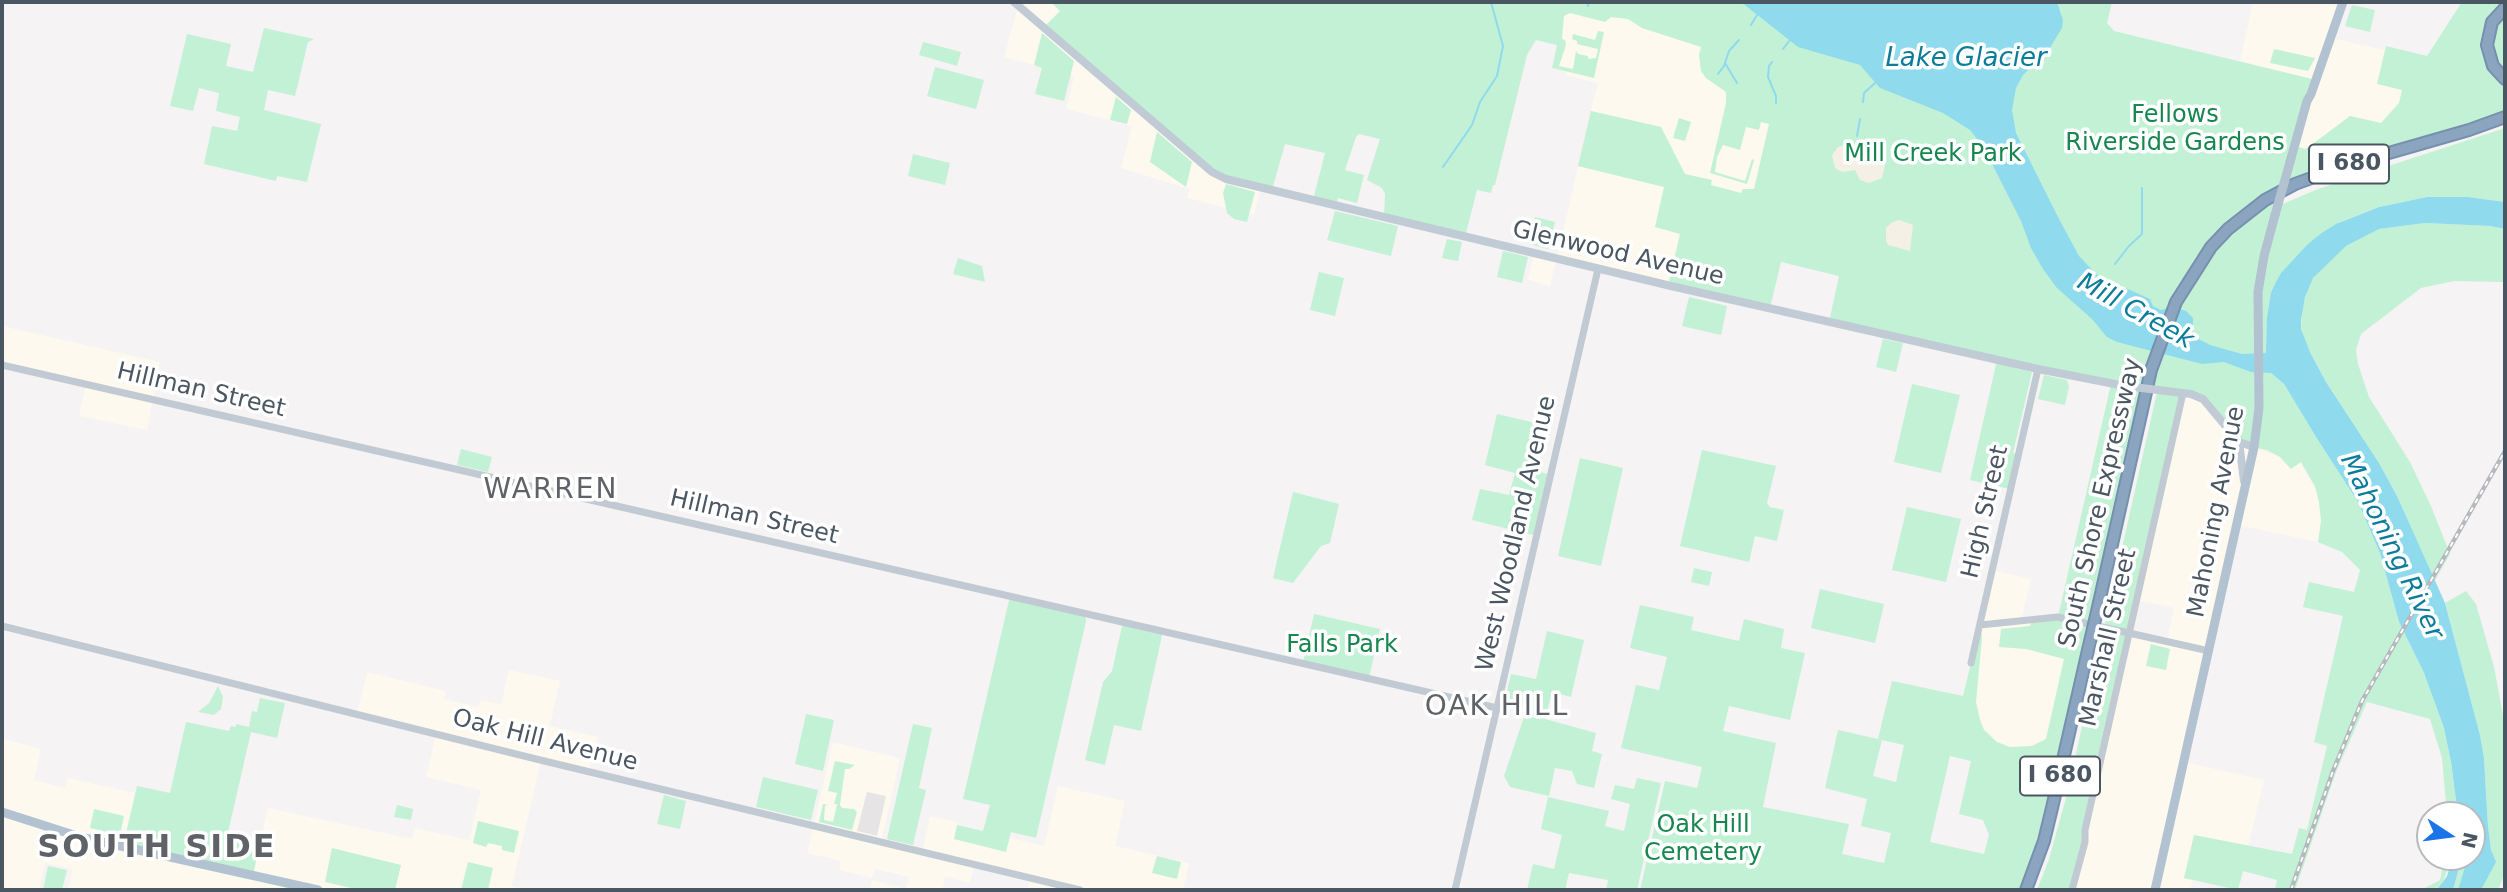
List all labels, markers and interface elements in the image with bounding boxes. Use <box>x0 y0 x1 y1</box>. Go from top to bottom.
water label: Lake Glacier <box>1885 43 2047 75</box>
park label: Fellows Riverside Gardens <box>2065 102 2285 158</box>
park label: Mill Creek Park <box>1844 141 2022 169</box>
road number: I 680 <box>2309 144 2389 183</box>
street label: Glenwood Avenue <box>1509 216 1727 292</box>
water label: Mill Creek <box>2071 267 2199 357</box>
street label: South Shore Expressway <box>2054 355 2148 651</box>
street label: Hillman Street <box>114 358 288 424</box>
street label: West Woodland Avenue <box>1471 393 1563 675</box>
street label: Mahoning Avenue <box>2182 404 2252 620</box>
street label: High Street <box>1957 443 2015 581</box>
water label: Mahoning River <box>2332 449 2450 645</box>
district label: WARREN <box>484 474 618 508</box>
street label: Hillman Street <box>667 485 841 551</box>
street label: Marshall Street <box>2075 546 2143 730</box>
park label: Falls Park <box>1286 632 1398 660</box>
district label: OAK HILL <box>1426 691 1568 725</box>
street label: Oak Hill Avenue <box>449 704 641 778</box>
road number: I 680 <box>2020 756 2100 796</box>
north arrow <box>2416 801 2486 871</box>
park label: Oak Hill Cemetery <box>1644 812 1762 868</box>
district label: SOUTH SIDE <box>39 830 275 868</box>
text: N <box>2457 830 2482 850</box>

